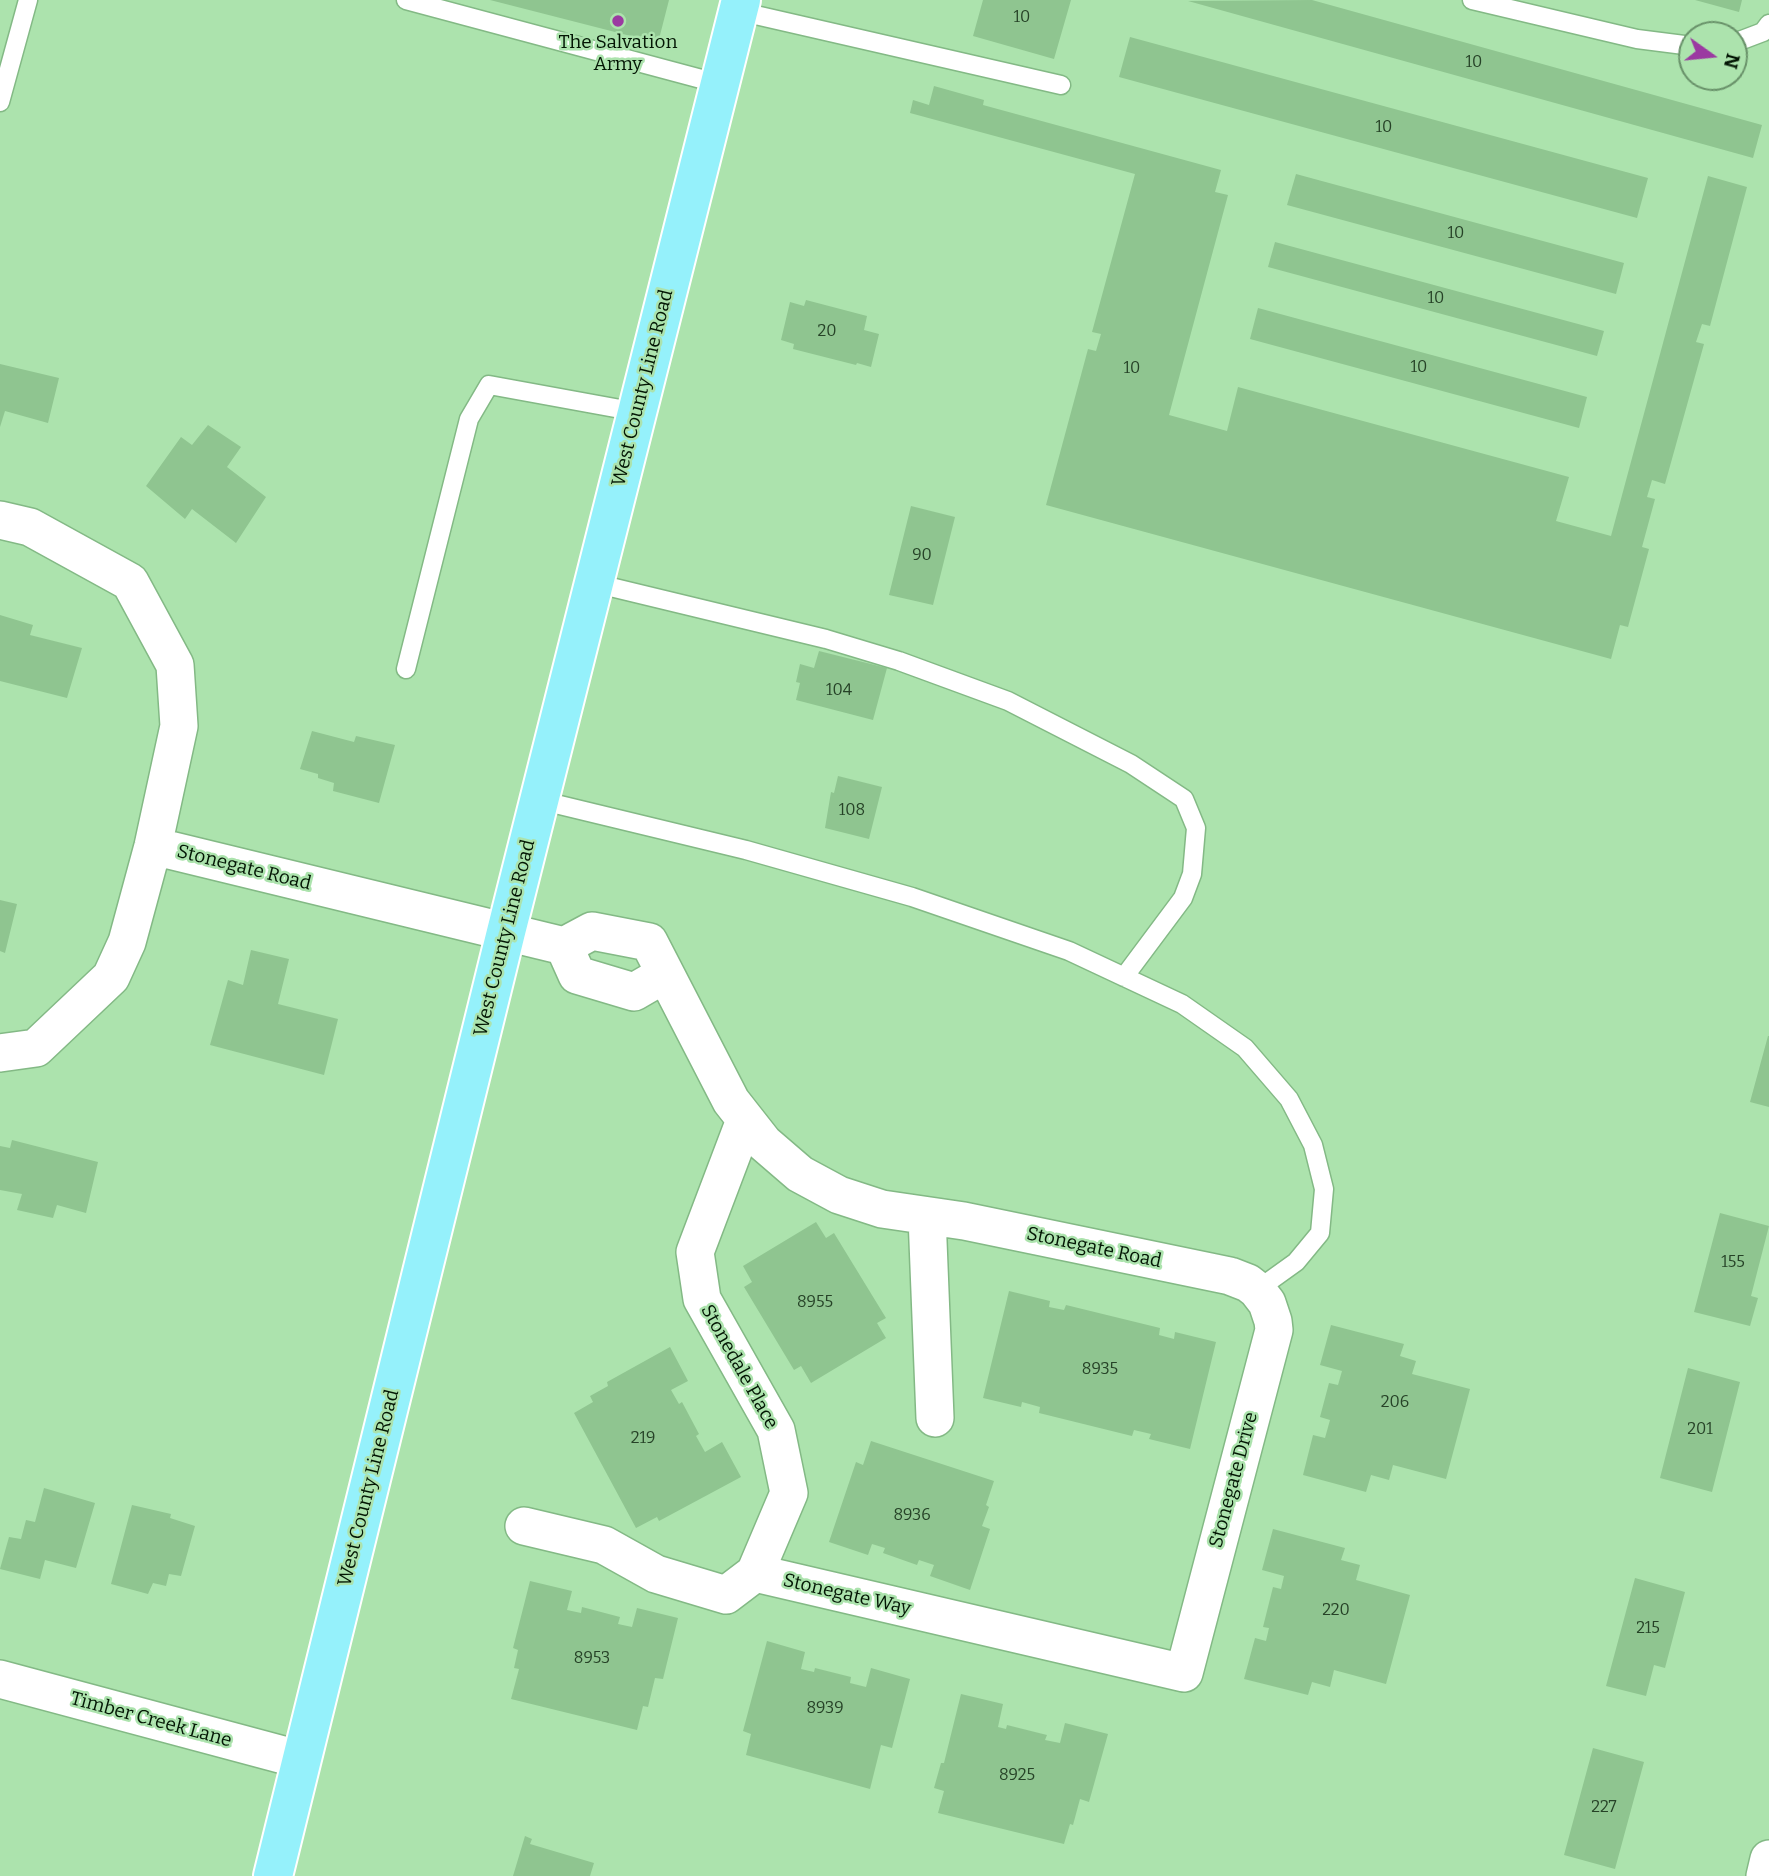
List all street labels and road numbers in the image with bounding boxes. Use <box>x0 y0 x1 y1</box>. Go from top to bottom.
street label: West County Line Road <box>608 287 678 489</box>
street label: West County Line Road <box>470 837 540 1039</box>
street label: Stonegate Road <box>175 840 313 896</box>
street label: Stonegate Road <box>1024 1223 1164 1273</box>
street label: Stonedale Place <box>695 1301 783 1433</box>
street label: West County Line Road <box>334 1387 404 1589</box>
street label: Stonegate Drive <box>1205 1410 1263 1550</box>
street label: Stonegate Way <box>781 1569 913 1621</box>
street label: Timber Creek Lane <box>68 1687 234 1753</box>

